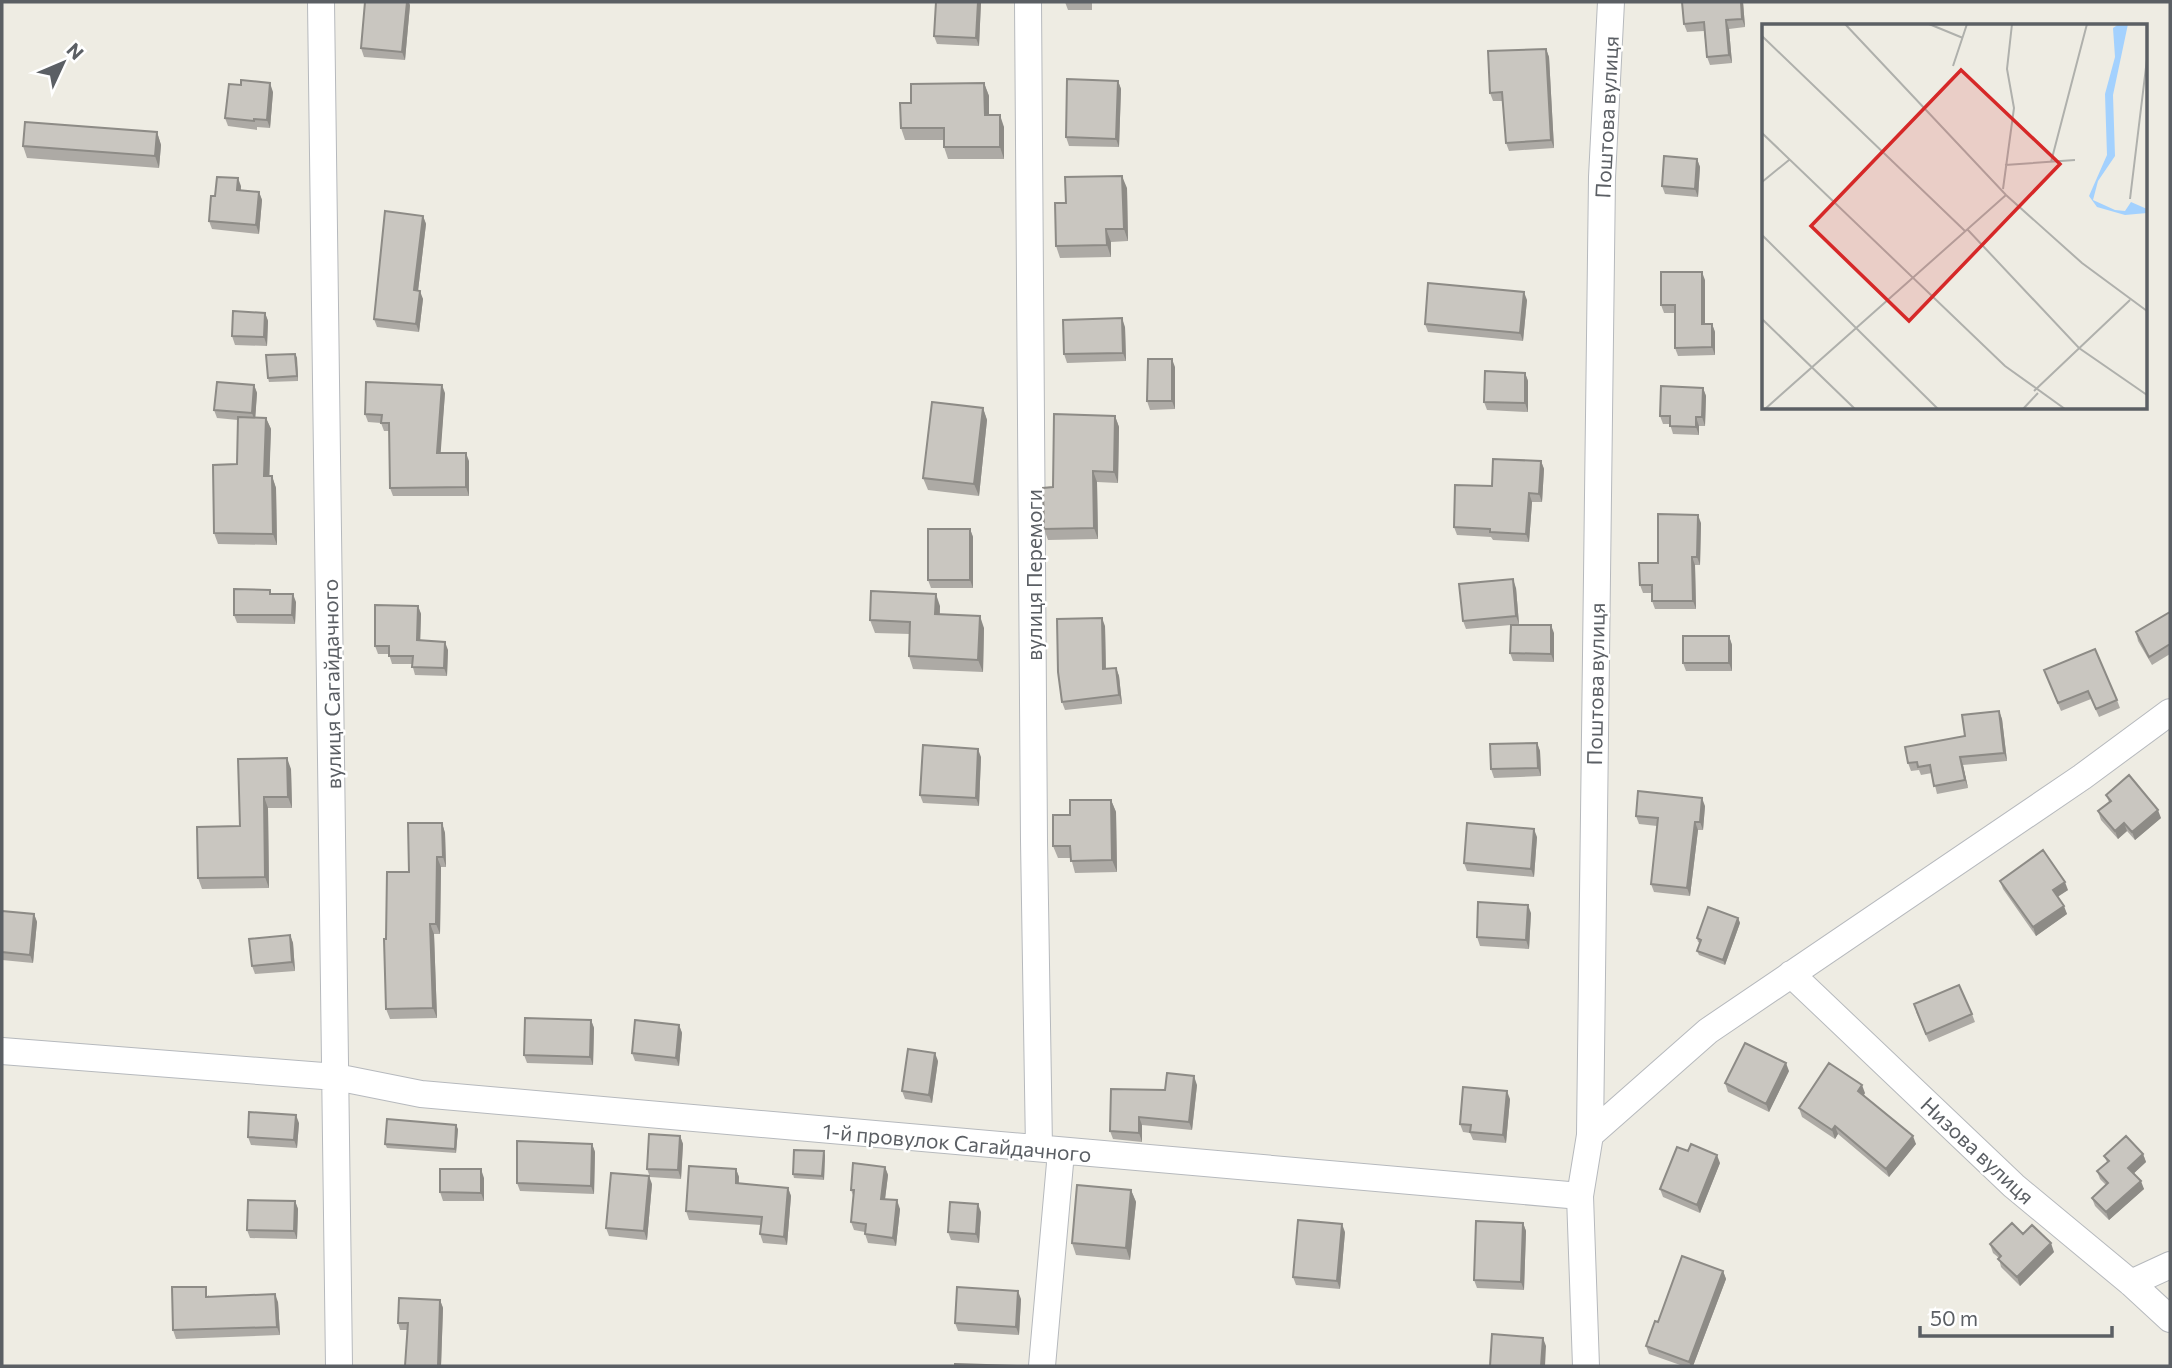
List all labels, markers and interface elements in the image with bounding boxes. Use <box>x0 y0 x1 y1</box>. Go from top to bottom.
inset map <box>1762 24 2148 410</box>
north arrow <box>28 28 98 98</box>
street label: Поштова вулиця <box>1589 35 1623 199</box>
text: N <box>62 38 89 64</box>
street label: вулиця Перемоги <box>1021 489 1046 661</box>
street label: вулиця Сагайдачного <box>317 579 345 789</box>
street label: Поштова вулиця <box>1581 602 1609 766</box>
street label: Низова вулиця <box>1916 1091 2040 1209</box>
street label: 1-й провулок Сагайдачного <box>822 1118 1092 1166</box>
scale bar <box>1920 1294 2112 1338</box>
text: 50 m <box>1930 1305 1978 1330</box>

